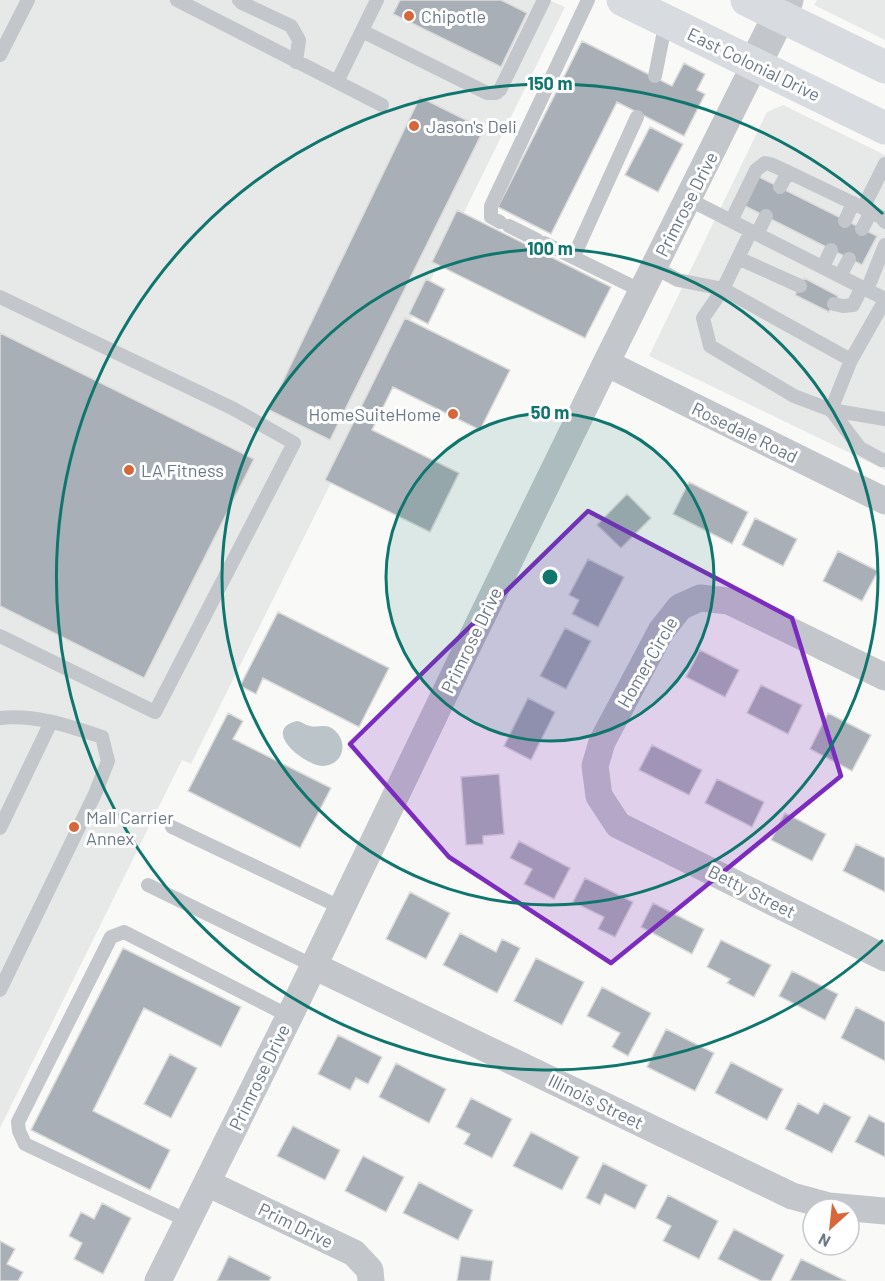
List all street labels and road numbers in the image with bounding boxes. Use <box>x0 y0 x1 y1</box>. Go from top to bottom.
street label: East Colonial Drive <box>684 22 824 106</box>
street label: Primrose Drive <box>650 148 722 260</box>
street label: Rosedale Road <box>688 397 802 467</box>
street label: Primrose Drive <box>436 584 506 696</box>
street label: Homer Circle <box>612 613 682 711</box>
street label: Betty Street <box>705 860 799 922</box>
street label: Primrose Drive <box>224 1021 294 1133</box>
street label: Illinois Street <box>545 1069 647 1133</box>
street label: Prim Drive <box>255 1197 337 1253</box>

